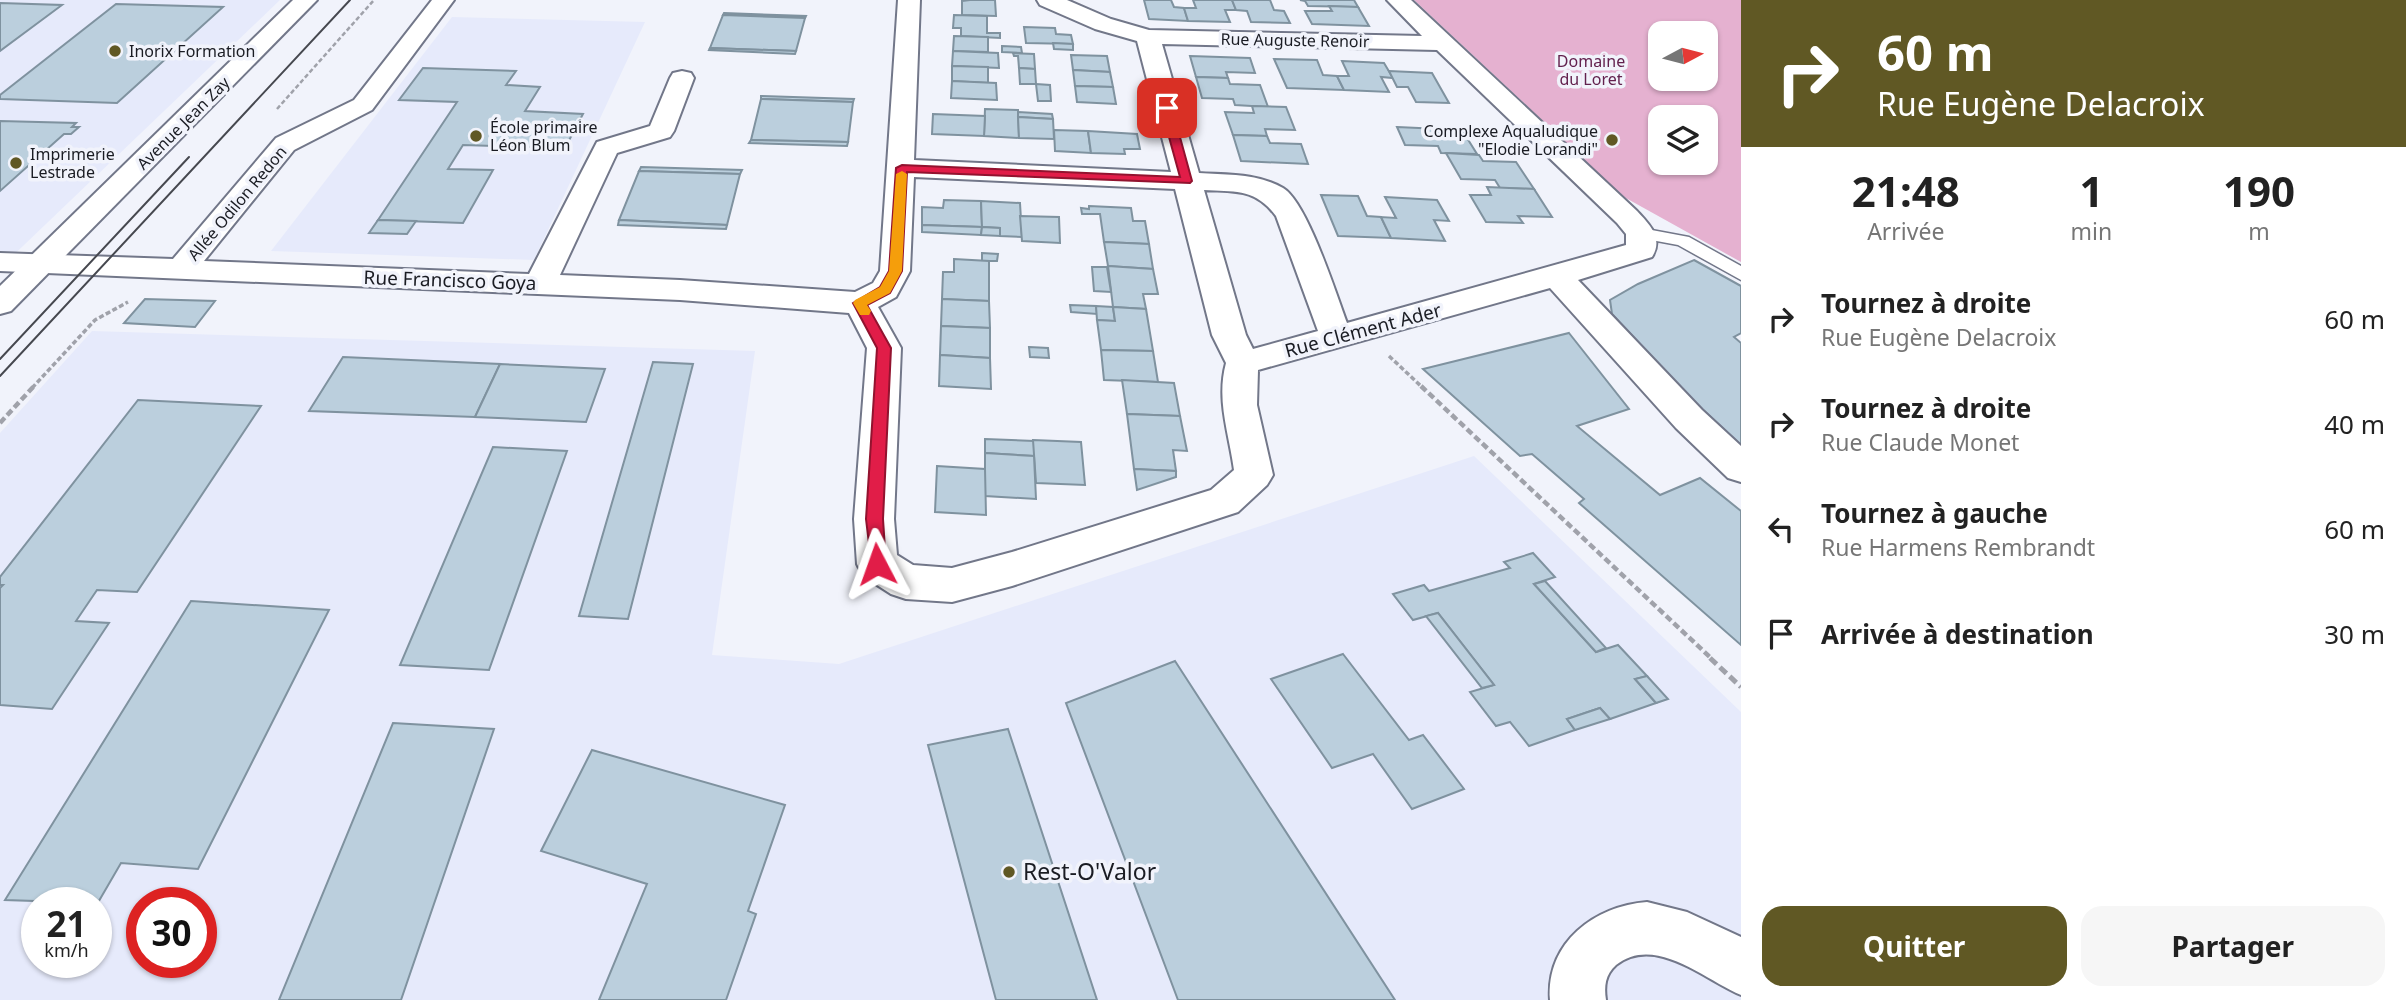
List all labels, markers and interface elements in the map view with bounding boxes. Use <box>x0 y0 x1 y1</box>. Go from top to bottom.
text: 60 m <box>1877 19 1994 85</box>
north arrow <box>1648 21 1718 91</box>
map controls <box>1648 21 1718 175</box>
street label: Rue Auguste Renoir <box>1220 28 1370 52</box>
icon: right <box>1762 28 1853 119</box>
place label: Inorix Formation <box>129 40 255 62</box>
marker: Inorix Formation <box>107 43 123 59</box>
park label: Domaine du Loret <box>1557 50 1625 90</box>
street label: Avenue Jean Zay <box>132 71 235 174</box>
pin <box>1137 78 1197 138</box>
text: Rue Eugène Delacroix <box>1877 82 2205 125</box>
icon: arrive <box>1148 89 1186 127</box>
button: layers <box>1648 105 1718 175</box>
place label: École primaire Léon Blum <box>490 116 598 156</box>
place label: Complexe Aqualudique "Elodie Lorandi" <box>1424 120 1598 160</box>
marker: École primaire Léon Blum <box>468 128 484 144</box>
marker: Complexe Aqualudique "Elodie Lorandi" <box>1604 132 1620 148</box>
street label: Allée Odilon Redon <box>182 141 292 265</box>
place label: Imprimerie Lestrade <box>30 143 115 183</box>
marker: Imprimerie Lestrade <box>8 155 24 171</box>
text: 21:48 <box>1852 162 1960 219</box>
text: 1 <box>2079 162 2103 219</box>
text: 190 <box>2223 162 2295 219</box>
text: Arrivée <box>1867 215 1944 247</box>
text: min <box>2071 215 2112 247</box>
text: m <box>2248 215 2270 247</box>
street label: Rue Francisco Goya <box>363 264 537 296</box>
text: Tournez à droite <box>1821 285 2031 321</box>
street label: Rue Clément Ader <box>1282 297 1444 363</box>
icon: right <box>1762 300 1800 338</box>
text: 60 m <box>2324 301 2385 337</box>
text: Rue Eugène Delacroix <box>1821 321 2056 353</box>
text: Tournez à droite <box>1821 390 2031 426</box>
icon: right <box>1762 405 1800 443</box>
text: 40 m <box>2324 406 2385 442</box>
text: Rue Claude Monet <box>1821 426 2019 458</box>
text: Tournez à gauche <box>1821 495 2048 531</box>
icon: left <box>1762 510 1800 548</box>
text: 60 m <box>2324 511 2385 547</box>
position arrow <box>840 527 914 601</box>
text: Rue Harmens Rembrandt <box>1821 531 2095 563</box>
icon: arrive <box>1762 615 1800 653</box>
text: Arrivée à destination <box>1821 616 2094 652</box>
text: 30 m <box>2324 616 2385 652</box>
place label: Rest-O'Valor <box>1023 855 1157 887</box>
marker: Rest-O'Valor <box>1001 864 1017 880</box>
speed limit sign: 30 <box>126 887 217 978</box>
text: 21 <box>46 900 87 947</box>
button: Quitter <box>1762 906 2067 986</box>
button: Partager <box>2081 906 2385 986</box>
text: km/h <box>44 938 89 962</box>

